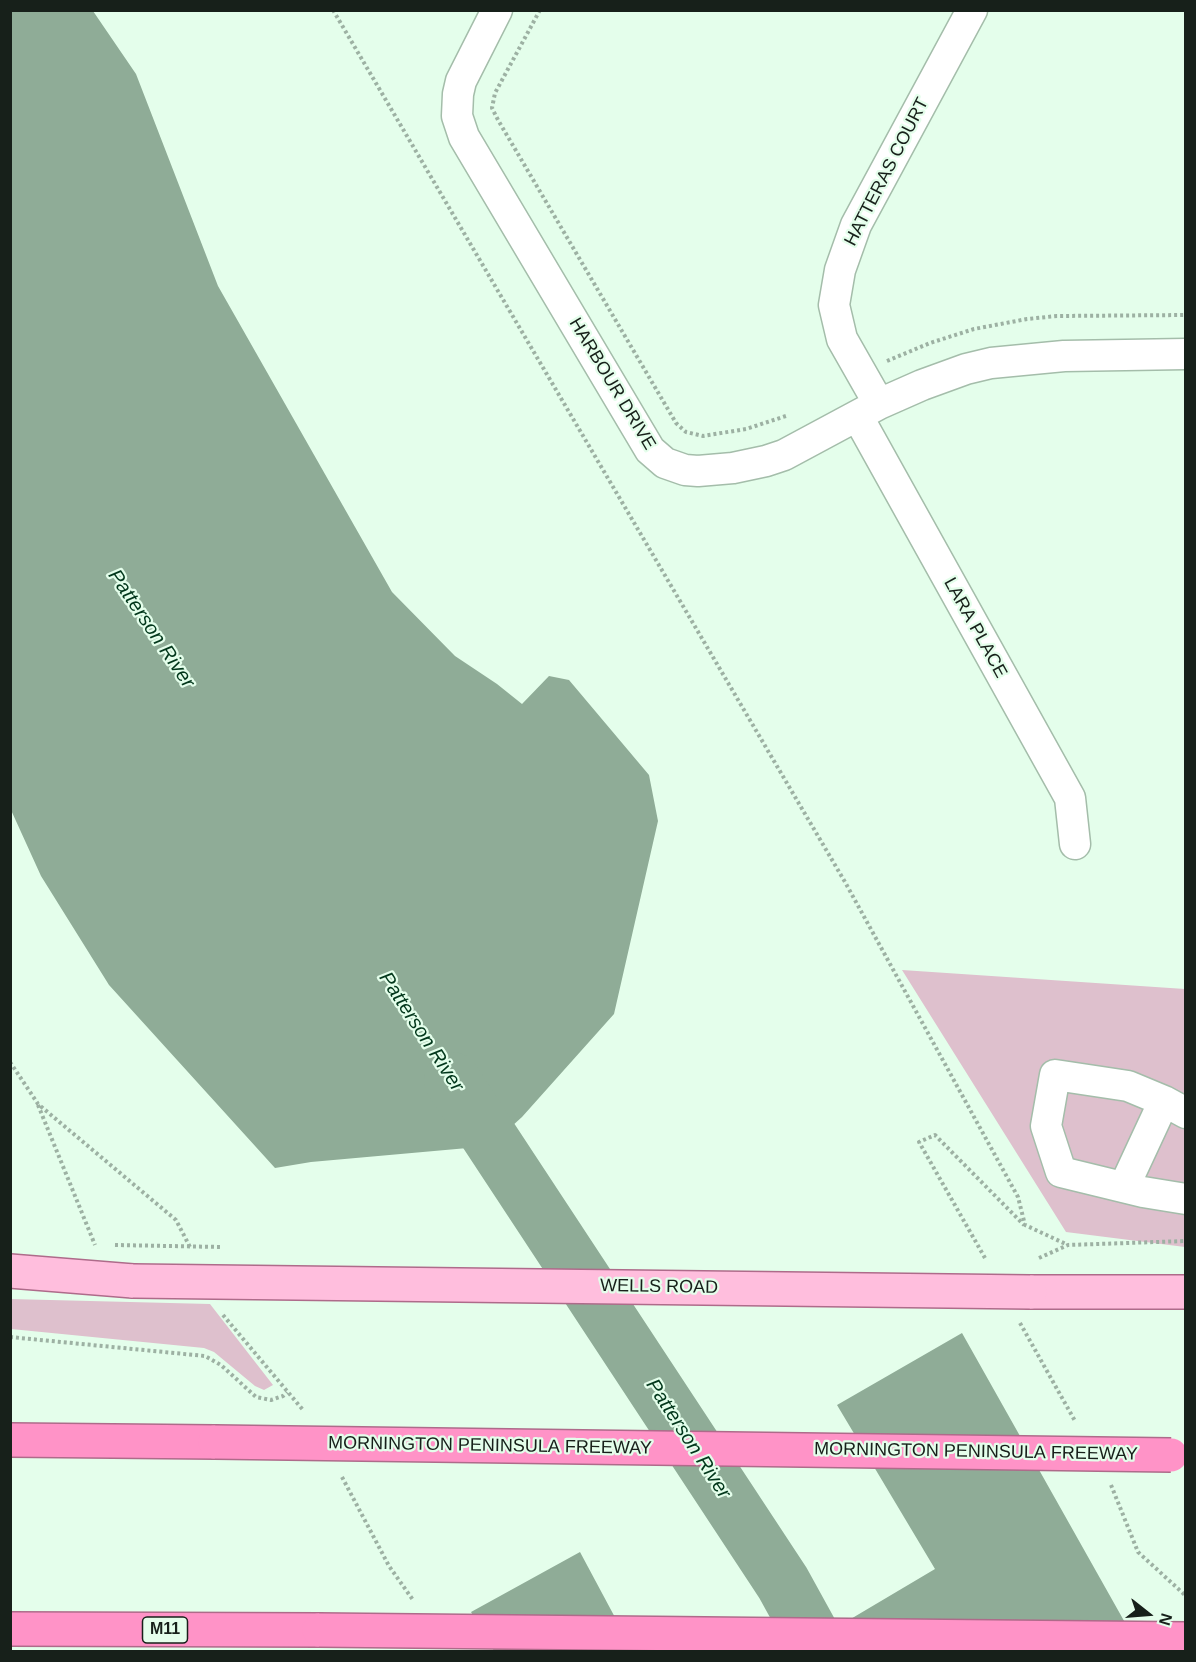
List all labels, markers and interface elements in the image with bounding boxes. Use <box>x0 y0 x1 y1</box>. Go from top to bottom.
street label: HATTERAS COURT <box>840 94 934 250</box>
street label: HARBOUR DRIVE <box>564 314 660 454</box>
water label: Patterson River <box>103 565 199 693</box>
street label: LARA PLACE <box>939 574 1011 682</box>
water label: Patterson River <box>373 968 469 1096</box>
street label: WELLS ROAD <box>600 1275 718 1299</box>
water label: Patterson River <box>640 1375 736 1503</box>
street label: MORNINGTON PENINSULA FREEWAY <box>328 1432 652 1460</box>
street label: MORNINGTON PENINSULA FREEWAY <box>814 1438 1138 1466</box>
north arrow <box>1118 1584 1178 1644</box>
text: N <box>1156 1611 1176 1627</box>
road number: M11 <box>142 1617 188 1643</box>

